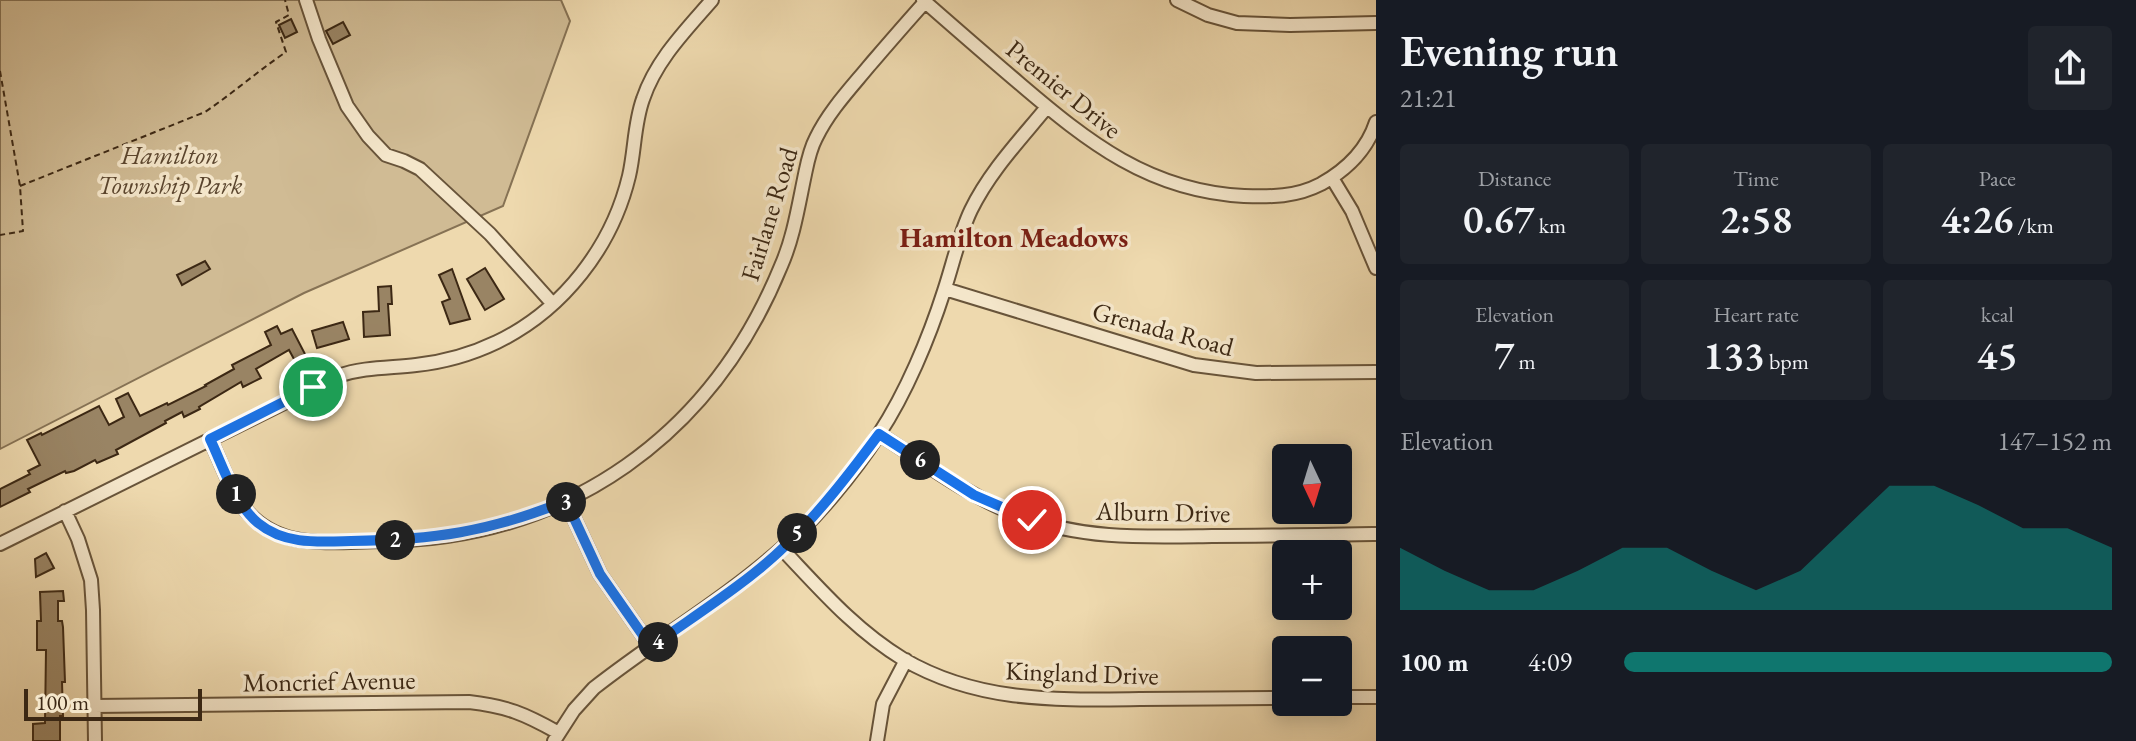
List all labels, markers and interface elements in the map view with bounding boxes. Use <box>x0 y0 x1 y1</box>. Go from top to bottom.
text: Evening run <box>1400 22 1619 79</box>
button: share <box>2028 26 2112 110</box>
street label: Premier Drive <box>999 32 1129 146</box>
text: 21:21 <box>1400 81 1456 115</box>
park label: Hamilton Township Park <box>98 138 243 202</box>
street label: Fairlane Road <box>733 142 806 285</box>
text: Distance <box>1478 164 1551 193</box>
text: Time <box>1733 164 1779 193</box>
text: Pace <box>1979 164 2016 193</box>
text: 0.67 <box>1463 193 1534 245</box>
text: 2:58 <box>1720 193 1792 245</box>
text: 4:26 <box>1941 193 2013 245</box>
text: km <box>1534 211 1566 240</box>
text: /km <box>2013 211 2054 240</box>
district label: Hamilton Meadows <box>900 219 1128 255</box>
street label: Grenada Road <box>1089 294 1238 364</box>
text: Elevation <box>1475 300 1554 329</box>
text: Heart rate <box>1713 300 1799 329</box>
text: kcal <box>1981 300 2014 329</box>
text: 7 <box>1494 329 1514 381</box>
text: 133 <box>1703 329 1765 381</box>
text: 45 <box>1977 329 2018 381</box>
text: m <box>1514 347 1536 376</box>
text: bpm <box>1765 347 1809 376</box>
pin <box>279 353 347 421</box>
icon: arrive <box>291 365 335 409</box>
text: Elevation <box>1400 424 1494 458</box>
text: 147–152 m <box>1997 424 2112 458</box>
pin: 6 <box>900 440 940 480</box>
north arrow <box>1272 444 1352 524</box>
map controls <box>1272 444 1352 716</box>
text: 6 <box>914 445 926 474</box>
pin: 1 <box>216 474 256 514</box>
text: 1 <box>230 479 242 508</box>
pin: 3 <box>546 482 586 522</box>
pin <box>998 486 1066 554</box>
text: 3 <box>560 487 572 516</box>
street label: Alburn Drive <box>1094 494 1231 530</box>
icon: check <box>1010 498 1054 542</box>
pin: 5 <box>777 513 817 553</box>
text: 5 <box>791 518 803 547</box>
pin: 2 <box>375 520 415 560</box>
text: 2 <box>389 525 401 554</box>
button: + <box>1272 540 1352 620</box>
pin: 4 <box>638 622 678 662</box>
text: 4 <box>652 627 664 656</box>
button: − <box>1272 636 1352 716</box>
text: 100 m <box>1400 645 1468 679</box>
text: 4:09 <box>1528 645 1572 679</box>
street label: Kingland Drive <box>1005 653 1159 693</box>
street label: Moncrief Avenue <box>242 662 416 700</box>
scale bar <box>24 685 202 721</box>
text: 100 m <box>36 688 89 717</box>

